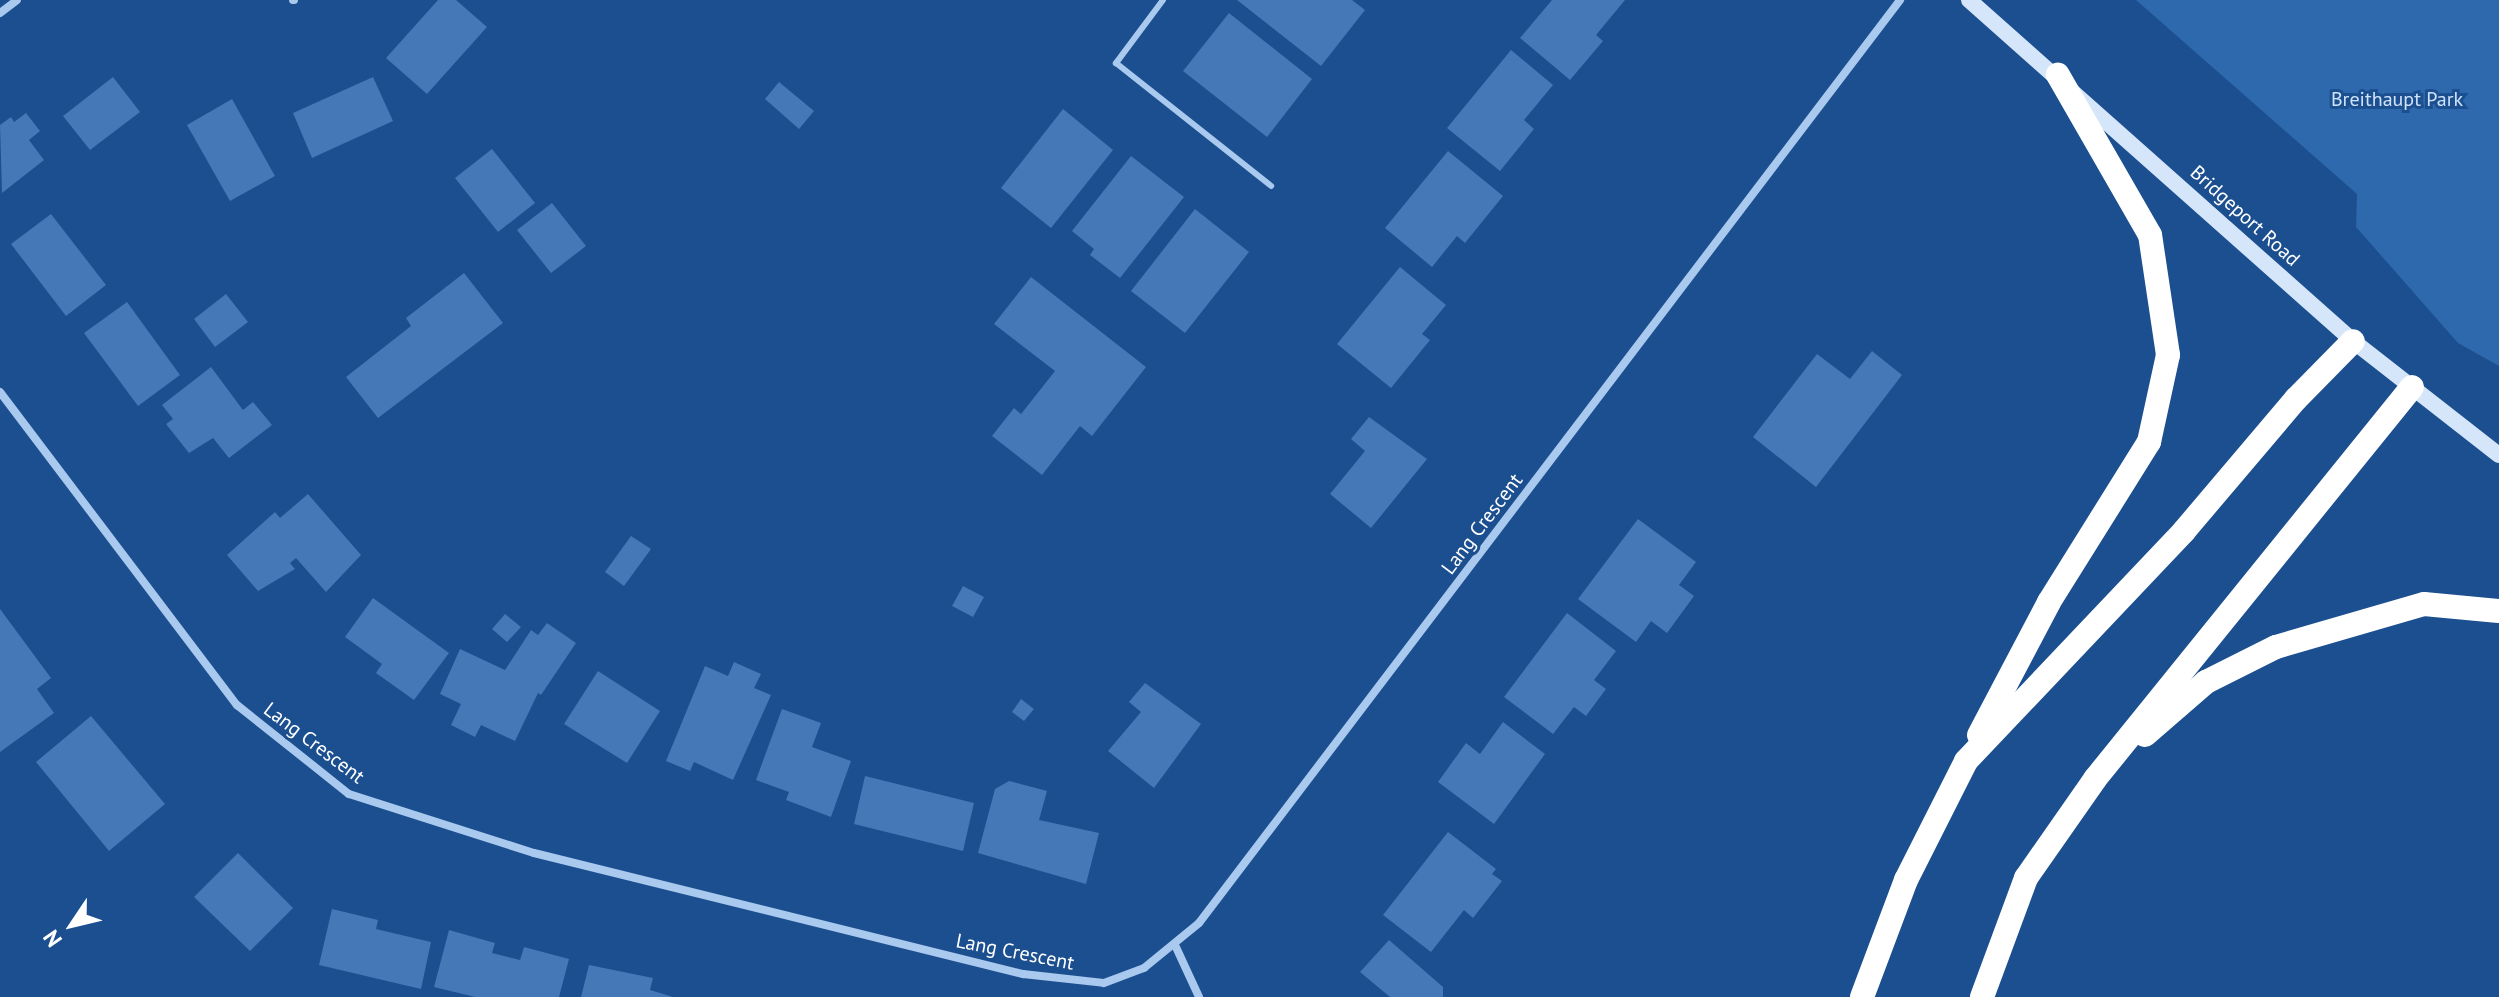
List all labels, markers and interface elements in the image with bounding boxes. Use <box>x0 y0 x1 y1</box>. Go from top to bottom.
park label: Breithaupt Park <box>2331 87 2463 111</box>
street label: Bridgeport Road <box>2185 161 2305 271</box>
street label: Lang Crescent <box>1436 469 1528 579</box>
street label: Lang Crescent <box>259 697 369 789</box>
north arrow <box>32 885 112 965</box>
text: N <box>37 925 68 953</box>
street label: Lang Crescent <box>954 929 1076 975</box>

